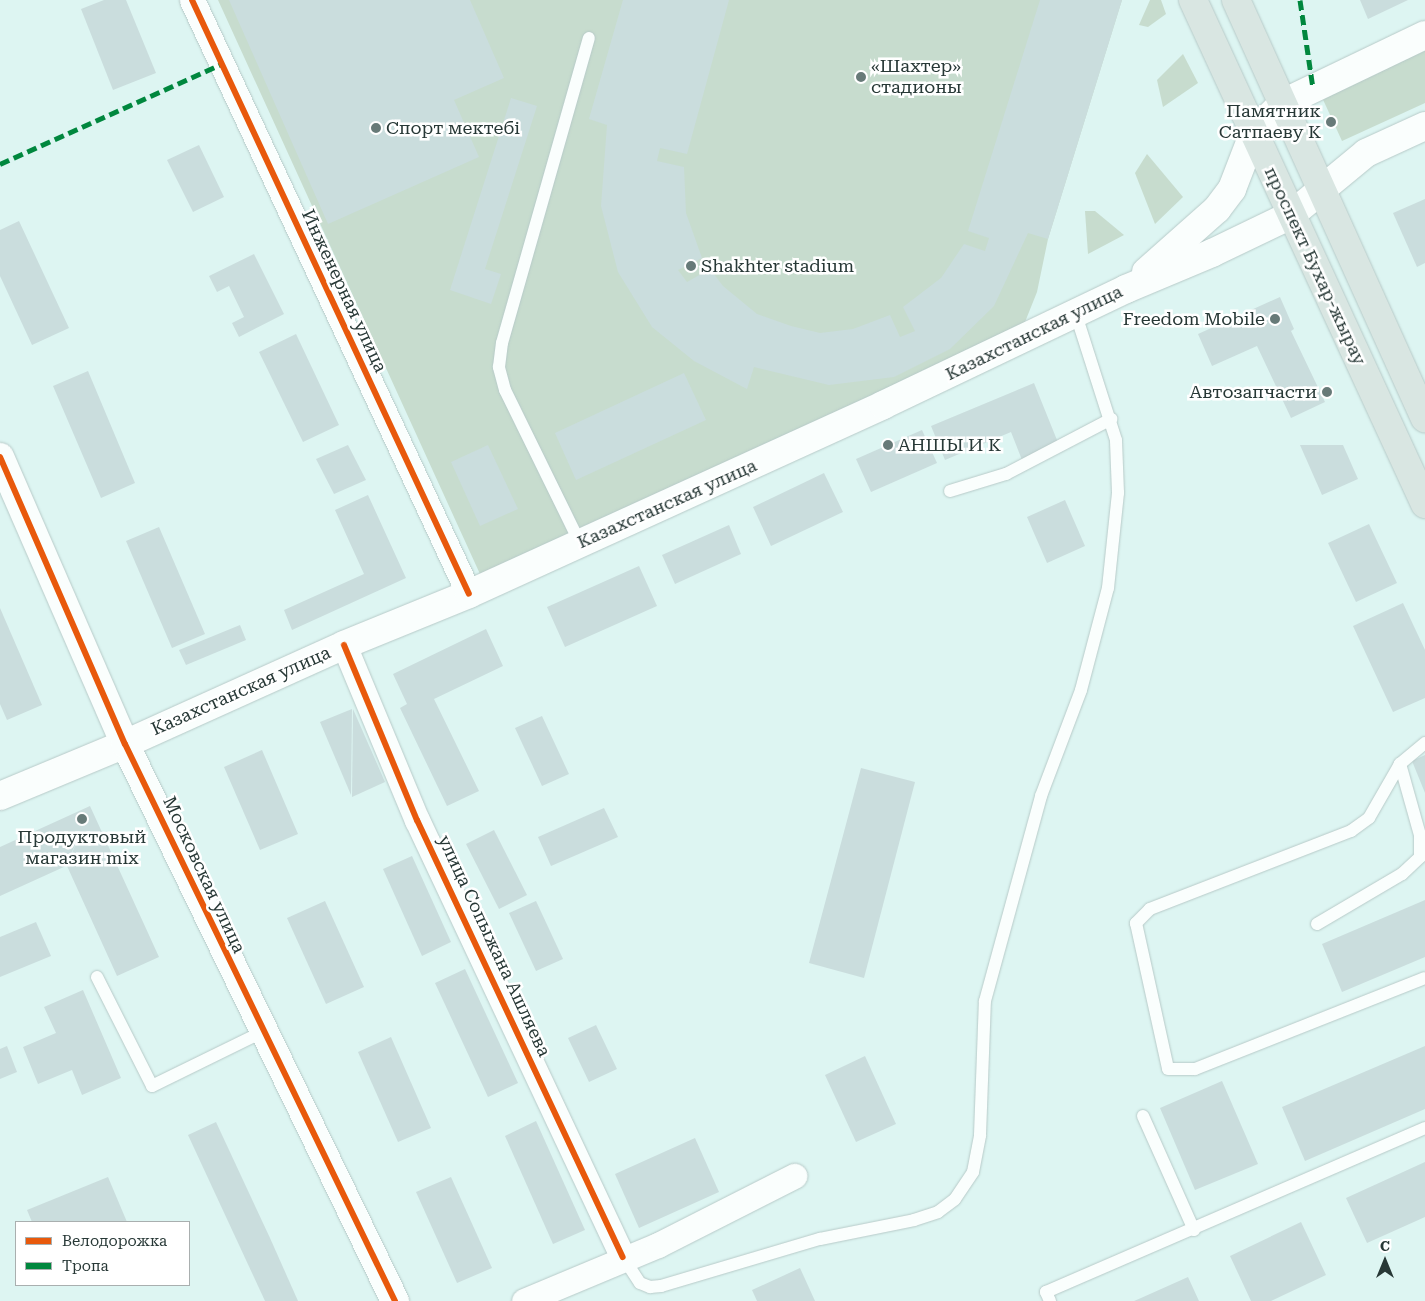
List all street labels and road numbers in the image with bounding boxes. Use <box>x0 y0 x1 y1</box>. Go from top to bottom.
street label: проспект Бухар-жырау <box>1260 164 1370 368</box>
street label: Инженерная улица <box>297 206 391 376</box>
street label: Казахстанская улица <box>942 281 1126 385</box>
street label: Казахстанская улица <box>574 455 760 553</box>
street label: Казахстанская улица <box>148 642 334 740</box>
street label: Московская улица <box>158 793 250 957</box>
street label: улица Сопыжана Ашляева <box>433 832 555 1060</box>

